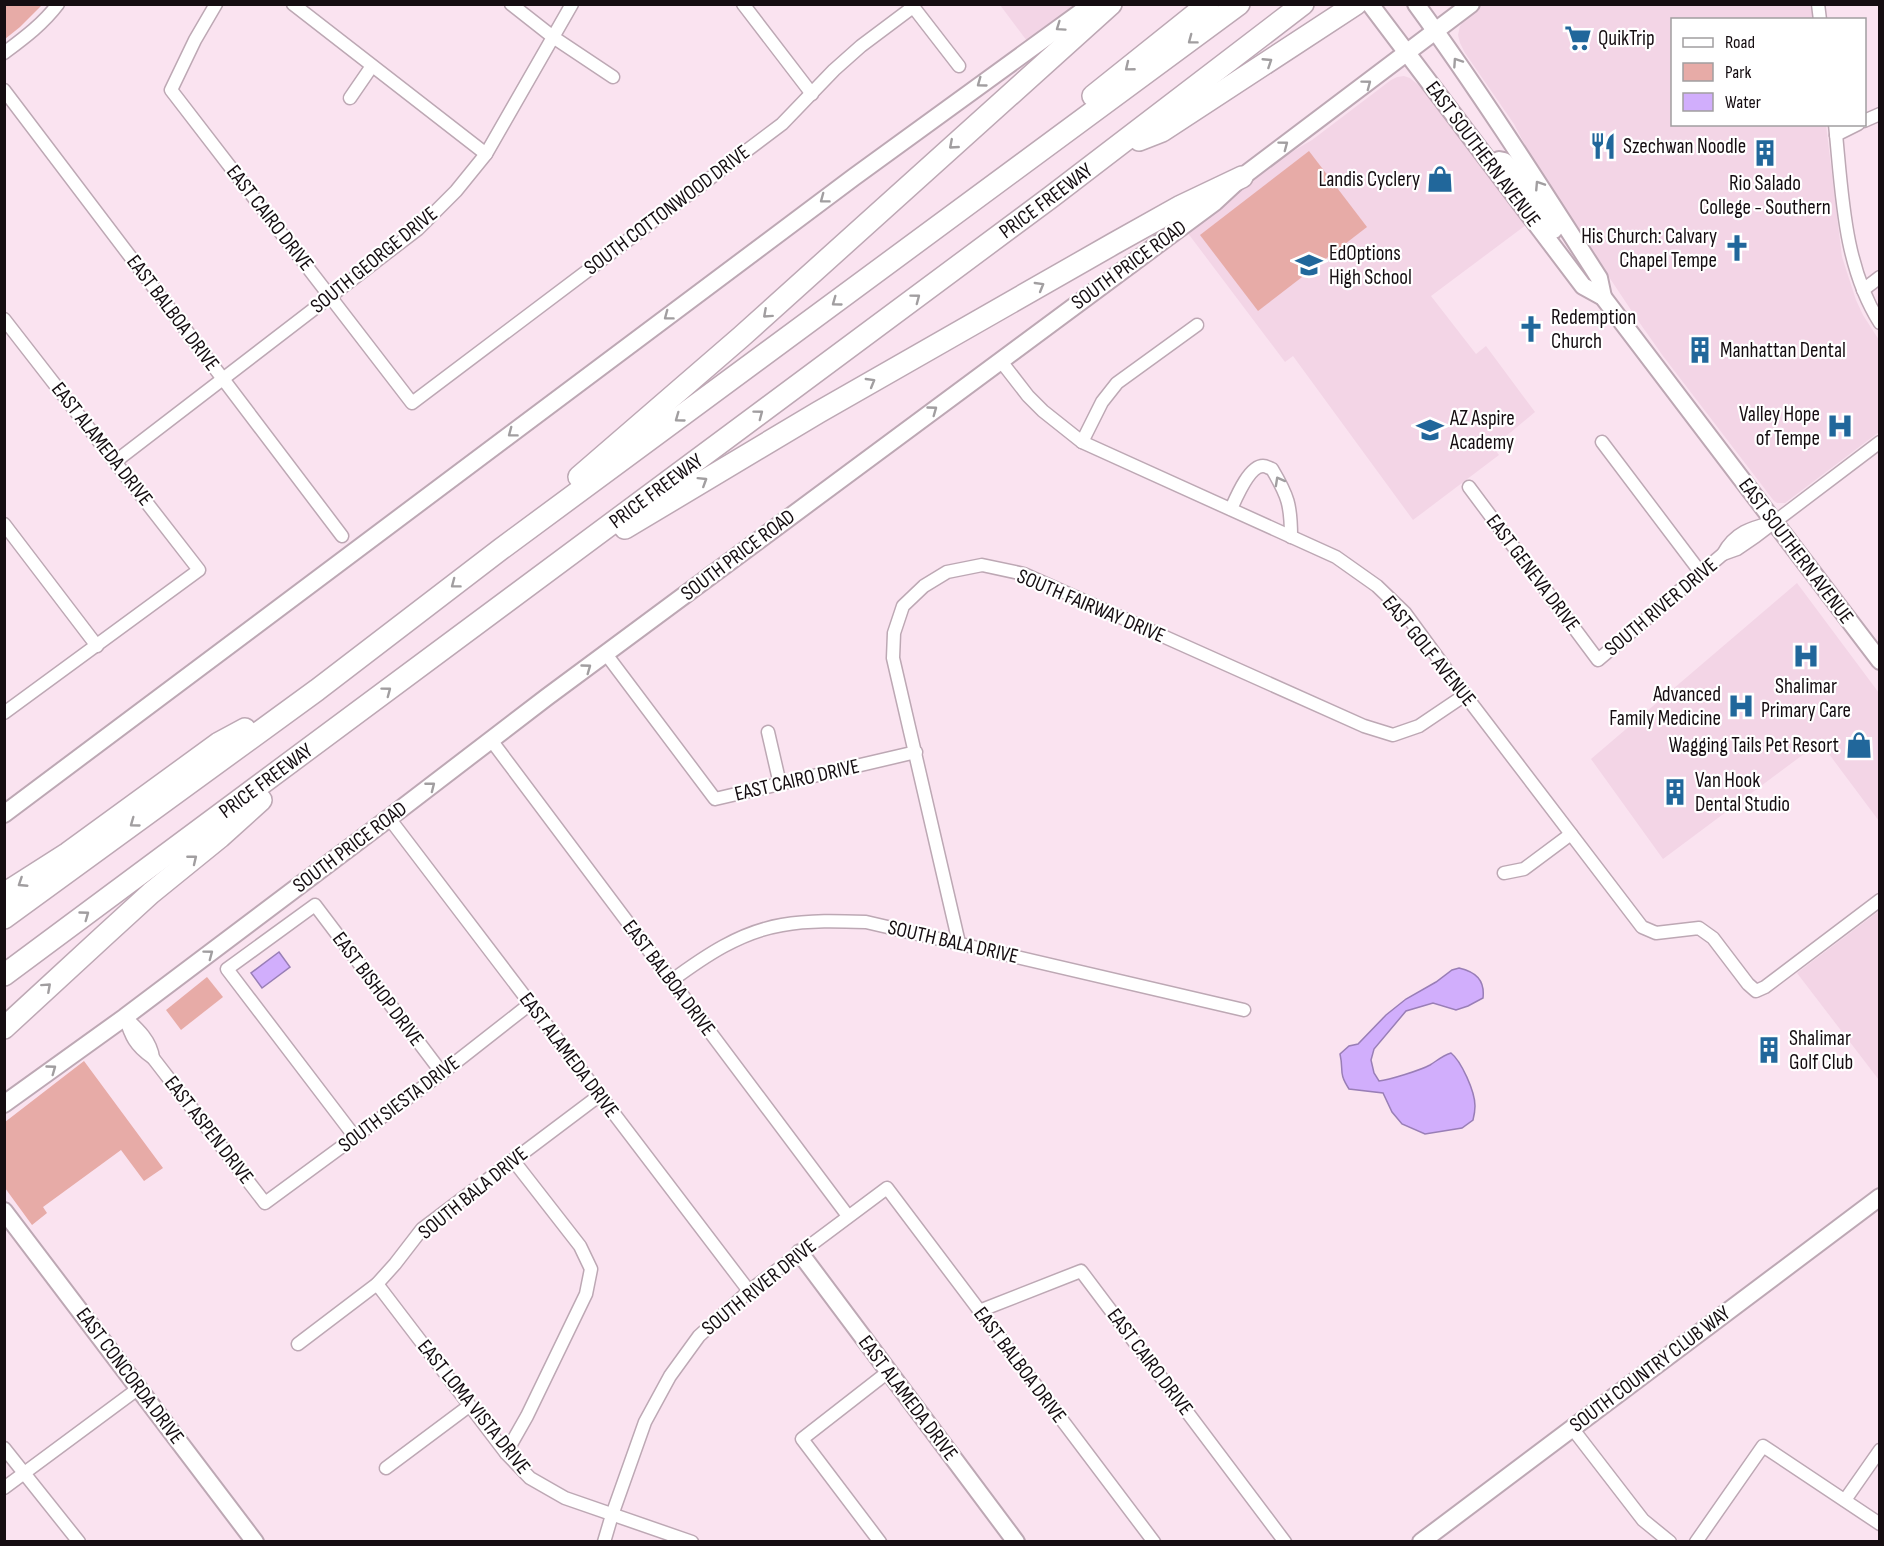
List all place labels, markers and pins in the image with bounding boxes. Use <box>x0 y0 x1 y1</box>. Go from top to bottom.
supermarket icon: QuikTrip <box>1563 23 1593 53</box>
place label: QuikTrip <box>1598 26 1655 51</box>
restaurant icon: Szechwan Noodle <box>1588 131 1618 161</box>
place label: Szechwan Noodle <box>1623 134 1746 159</box>
building icon: Rio Salado College - Southern <box>1750 138 1780 168</box>
shop icon: Landis Cyclery <box>1425 164 1455 194</box>
place label: Landis Cyclery <box>1319 167 1420 192</box>
place label: Rio Salado College - Southern <box>1699 171 1831 220</box>
place label: His Church: Calvary Chapel Tempe <box>1581 224 1717 273</box>
church icon: His Church: Calvary Chapel Tempe <box>1722 233 1752 263</box>
place label: EdOptions High School <box>1329 241 1412 290</box>
school or university icon: EdOptions High School <box>1294 250 1324 280</box>
place label: Redemption Church <box>1551 305 1636 354</box>
church icon: Redemption Church <box>1516 314 1546 344</box>
building icon: Manhattan Dental <box>1685 335 1715 365</box>
place label: Manhattan Dental <box>1720 338 1846 363</box>
place label: Valley Hope of Tempe <box>1739 402 1820 451</box>
place label: AZ Aspire Academy <box>1449 406 1515 455</box>
hospital icon: Valley Hope of Tempe <box>1825 411 1855 441</box>
school or university icon: AZ Aspire Academy <box>1415 415 1445 445</box>
hospital icon: Shalimar Primary Care <box>1791 641 1821 671</box>
place label: Shalimar Primary Care <box>1761 674 1851 723</box>
place label: Advanced Family Medicine <box>1609 682 1721 731</box>
hospital icon: Advanced Family Medicine <box>1726 691 1756 721</box>
shop icon: Wagging Tails Pet Resort <box>1844 730 1874 760</box>
place label: Wagging Tails Pet Resort <box>1669 733 1839 758</box>
place label: Van Hook Dental Studio <box>1695 768 1790 817</box>
building icon: Van Hook Dental Studio <box>1660 777 1690 807</box>
place label: Shalimar Golf Club <box>1789 1026 1853 1075</box>
building icon: Shalimar Golf Club <box>1754 1035 1784 1065</box>

